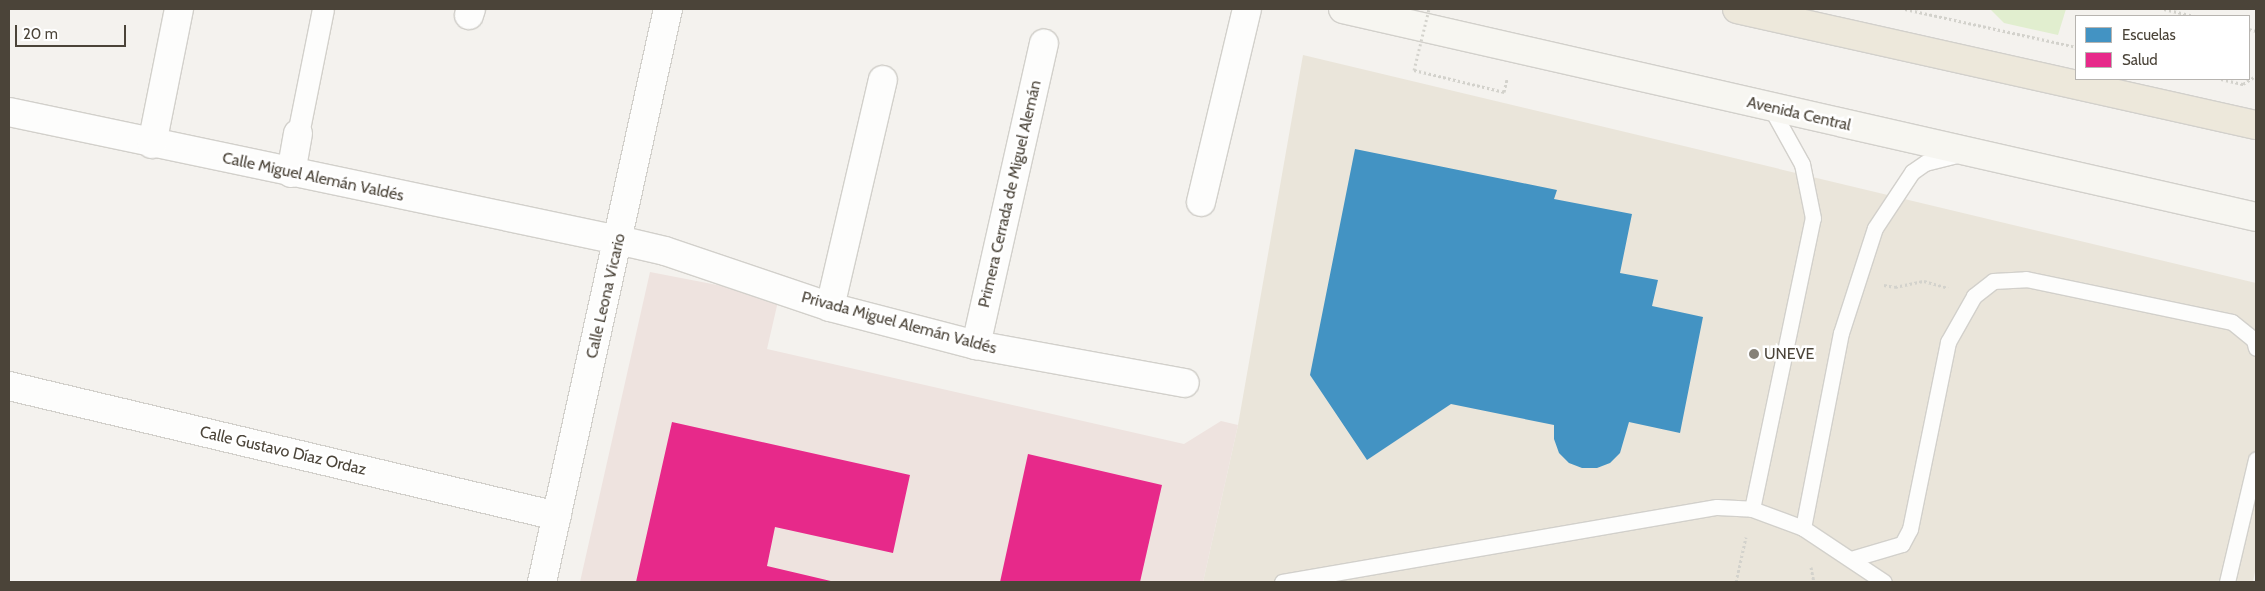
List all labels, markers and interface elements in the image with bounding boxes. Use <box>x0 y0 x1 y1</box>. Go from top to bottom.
scale bar <box>18 15 129 47</box>
legend <box>2075 15 2250 80</box>
text: 20 m <box>23 25 58 43</box>
text: Escuelas <box>2122 26 2176 44</box>
text: Salud <box>2122 51 2158 69</box>
street label: Primera Cerrada de Miguel Alemán <box>974 78 1046 310</box>
street label: Avenida Central <box>1745 93 1853 135</box>
street label: Calle Miguel Alemán Valdés <box>221 148 405 206</box>
street label: Calle Leona Vicario <box>582 232 630 360</box>
street label: Privada Miguel Alemán Valdés <box>799 288 999 358</box>
place label: UNEVE <box>1764 344 1814 364</box>
marker: UNEVE <box>1748 348 1760 360</box>
street label: Calle Gustavo Díaz Ordaz <box>198 422 368 480</box>

